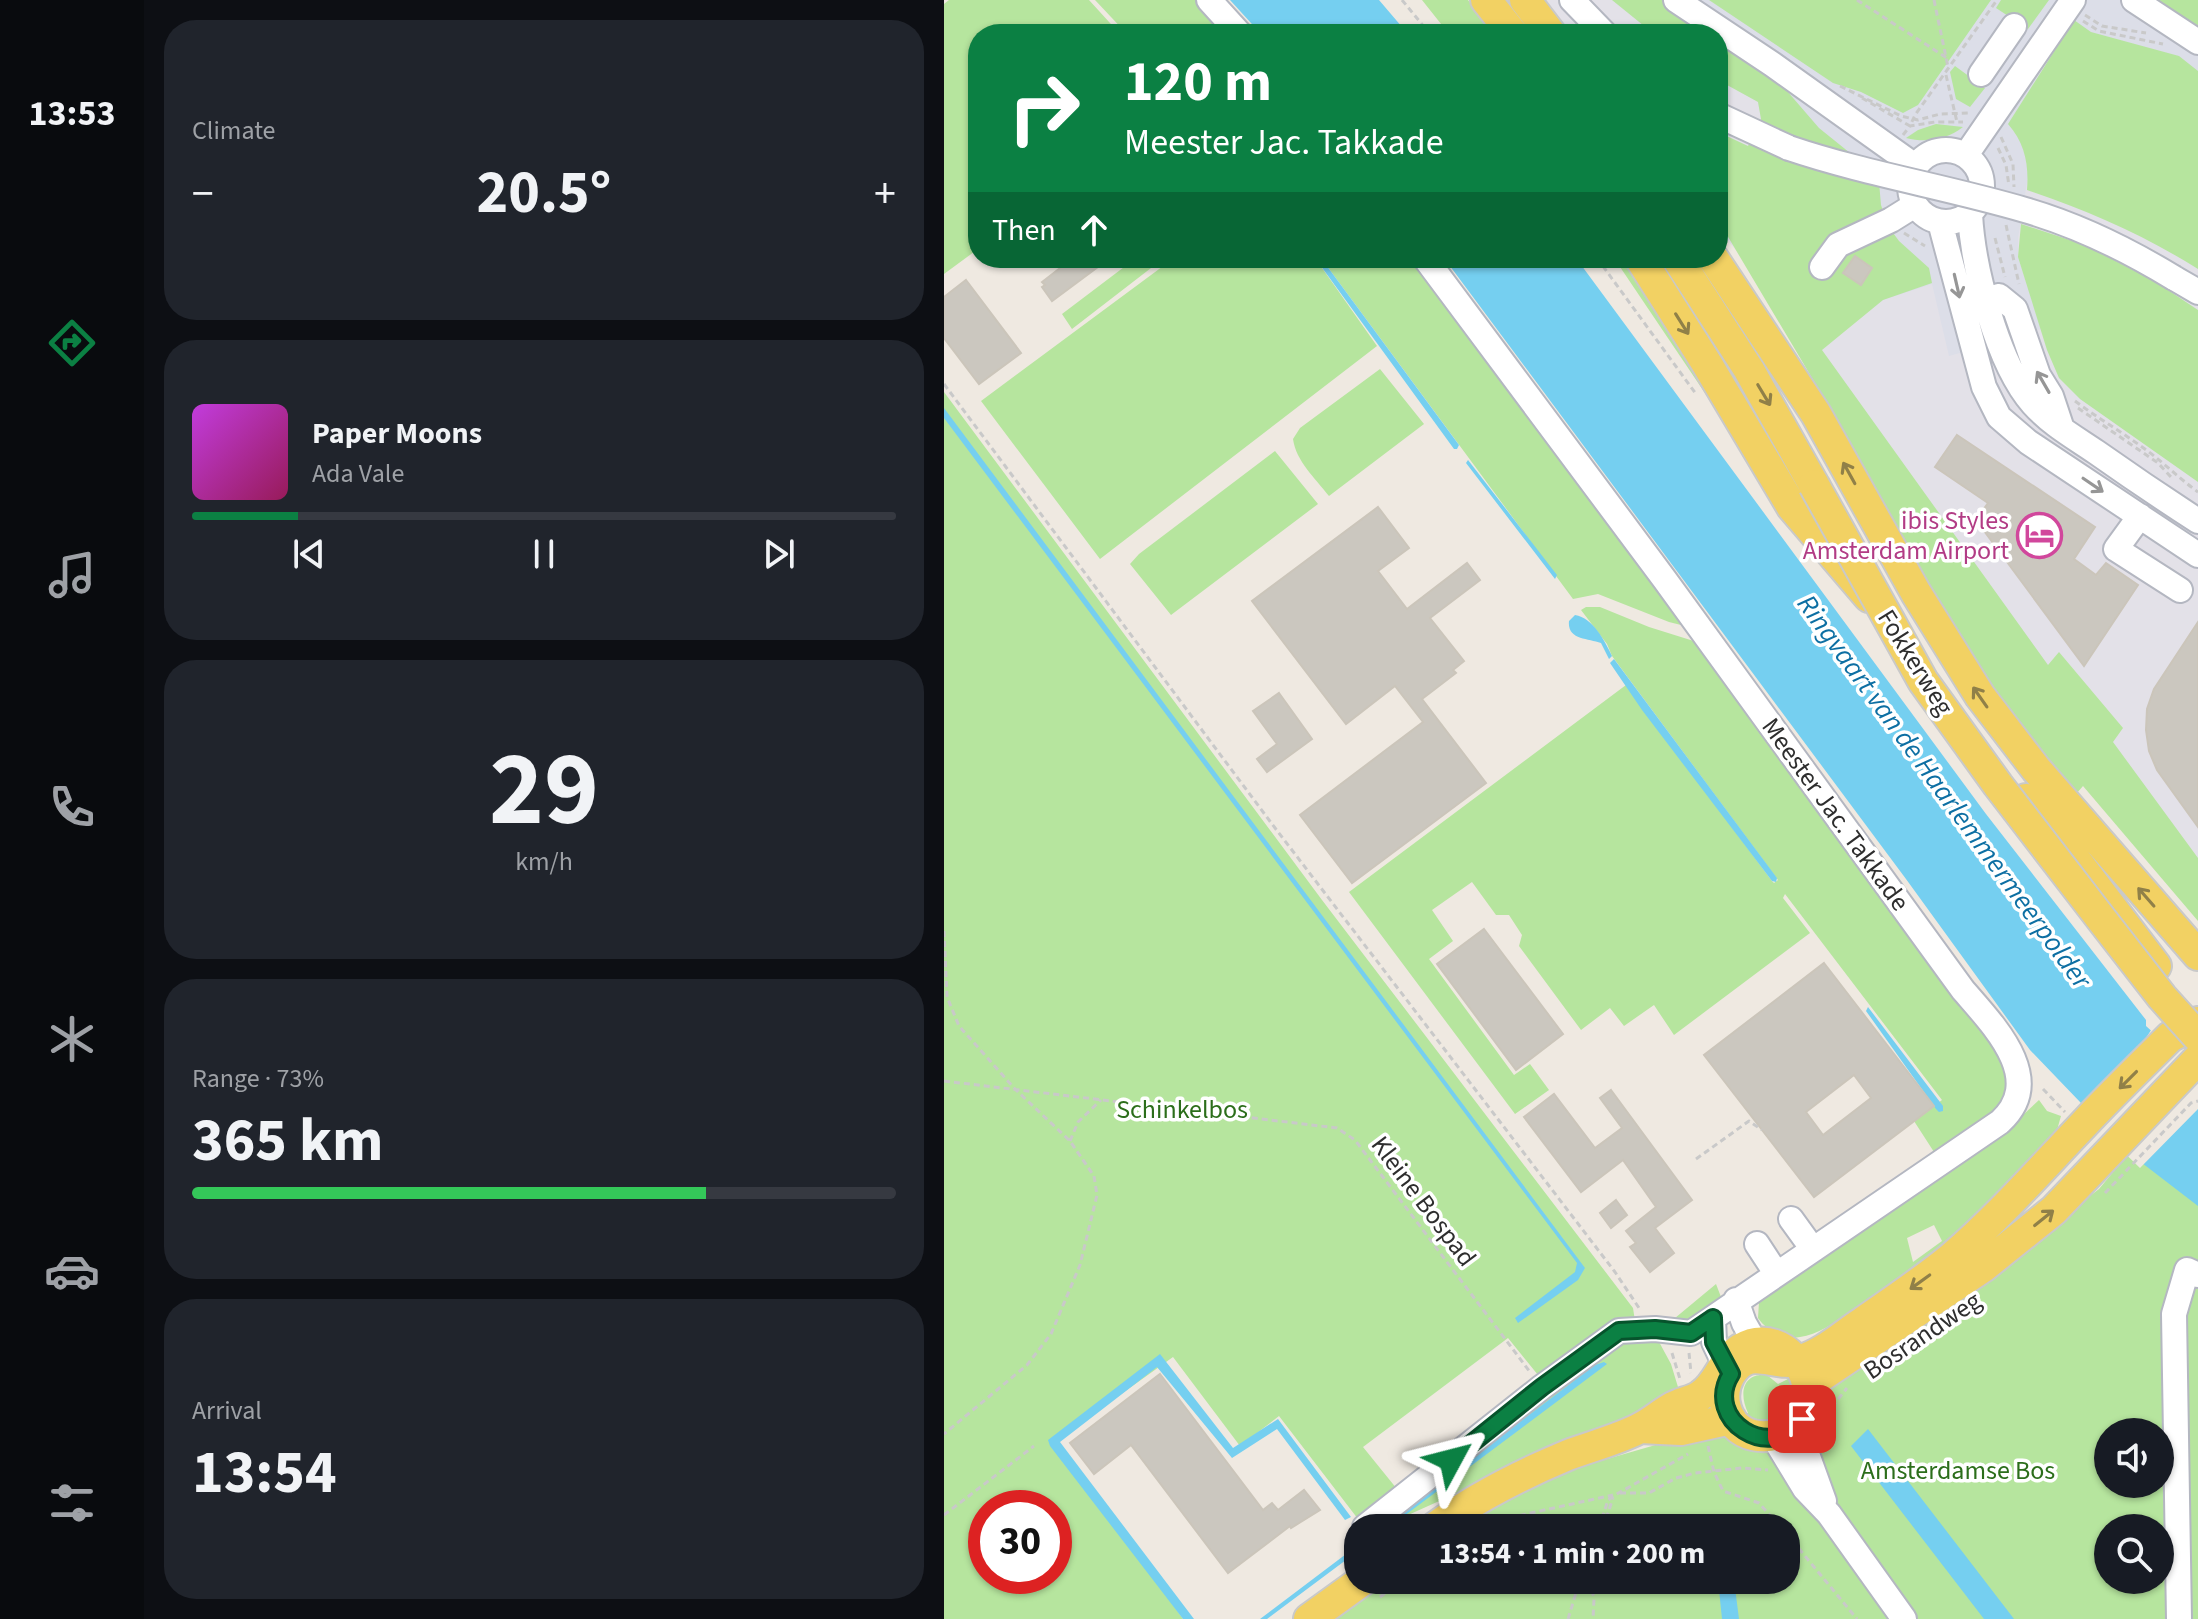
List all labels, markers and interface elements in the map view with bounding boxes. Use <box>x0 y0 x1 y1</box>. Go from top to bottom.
text: 120 m <box>1124 43 1272 122</box>
icon: right <box>992 56 1096 160</box>
text: 13:53 <box>29 88 115 139</box>
text: Climate <box>192 112 276 149</box>
text: Meester Jac. Takkade <box>1124 117 1444 168</box>
text: 20.5° <box>477 151 611 236</box>
text: − <box>192 163 214 226</box>
text: + <box>874 163 896 226</box>
icon: ahead <box>1072 208 1116 252</box>
text: Then <box>992 209 1056 252</box>
one-way arrow <box>1950 272 1965 298</box>
one-way arrow <box>1674 312 1690 335</box>
icon: directions <box>44 315 100 371</box>
one-way arrow <box>2035 371 2051 394</box>
one-way arrow <box>1756 383 1772 406</box>
text: Paper Moons <box>312 412 482 455</box>
text: Ada Vale <box>312 455 404 492</box>
one-way arrow <box>1841 462 1857 485</box>
one-way arrow <box>2081 477 2104 493</box>
place label: ibis Styles Amsterdam Airport <box>1803 502 2009 569</box>
hotel icon: ibis Styles Amsterdam Airport <box>2016 511 2064 559</box>
icon: previous <box>287 532 331 576</box>
icon: pause <box>522 532 566 576</box>
icon: next <box>757 532 801 576</box>
icon: music <box>44 547 100 603</box>
water label: Ringvaart van de Haarlemmermeerpolder <box>1787 586 2102 998</box>
street label: Fokkerweg <box>1868 602 1963 722</box>
one-way arrow <box>1972 686 1988 709</box>
street label: Meester Jac. Takkade <box>1753 710 1918 919</box>
text: 29 <box>489 717 599 865</box>
icon: phone <box>44 779 100 835</box>
text: km/h <box>515 843 573 880</box>
one-way arrow <box>2137 887 2155 908</box>
icon: climate <box>44 1011 100 1067</box>
text: Range · 73% <box>192 1060 324 1097</box>
one-way arrow <box>2119 1070 2138 1089</box>
park label: Schinkelbos <box>1116 1091 1248 1128</box>
text: 365 km <box>192 1099 383 1184</box>
street label: Kleine Bospad <box>1362 1128 1485 1274</box>
one-way arrow <box>2033 1209 2054 1227</box>
icon: car <box>44 1243 100 1299</box>
one-way arrow <box>1909 1274 1931 1291</box>
street label: Bosrandweg <box>1856 1282 1988 1388</box>
pin <box>1768 1385 1836 1453</box>
text: Arrival <box>192 1392 262 1429</box>
icon: arrive <box>1780 1397 1824 1441</box>
position arrow <box>1409 1418 1493 1502</box>
map controls <box>2094 1418 2174 1594</box>
button: sound <box>2094 1418 2174 1498</box>
text: 13:54 <box>192 1431 337 1516</box>
park label: Amsterdamse Bos <box>1861 1452 2055 1489</box>
icon: filters <box>44 1475 100 1531</box>
speed limit sign: 30 <box>968 1490 1072 1594</box>
button: search <box>2094 1514 2174 1594</box>
text: 13:54 · 1 min · 200 m <box>1439 1532 1705 1575</box>

